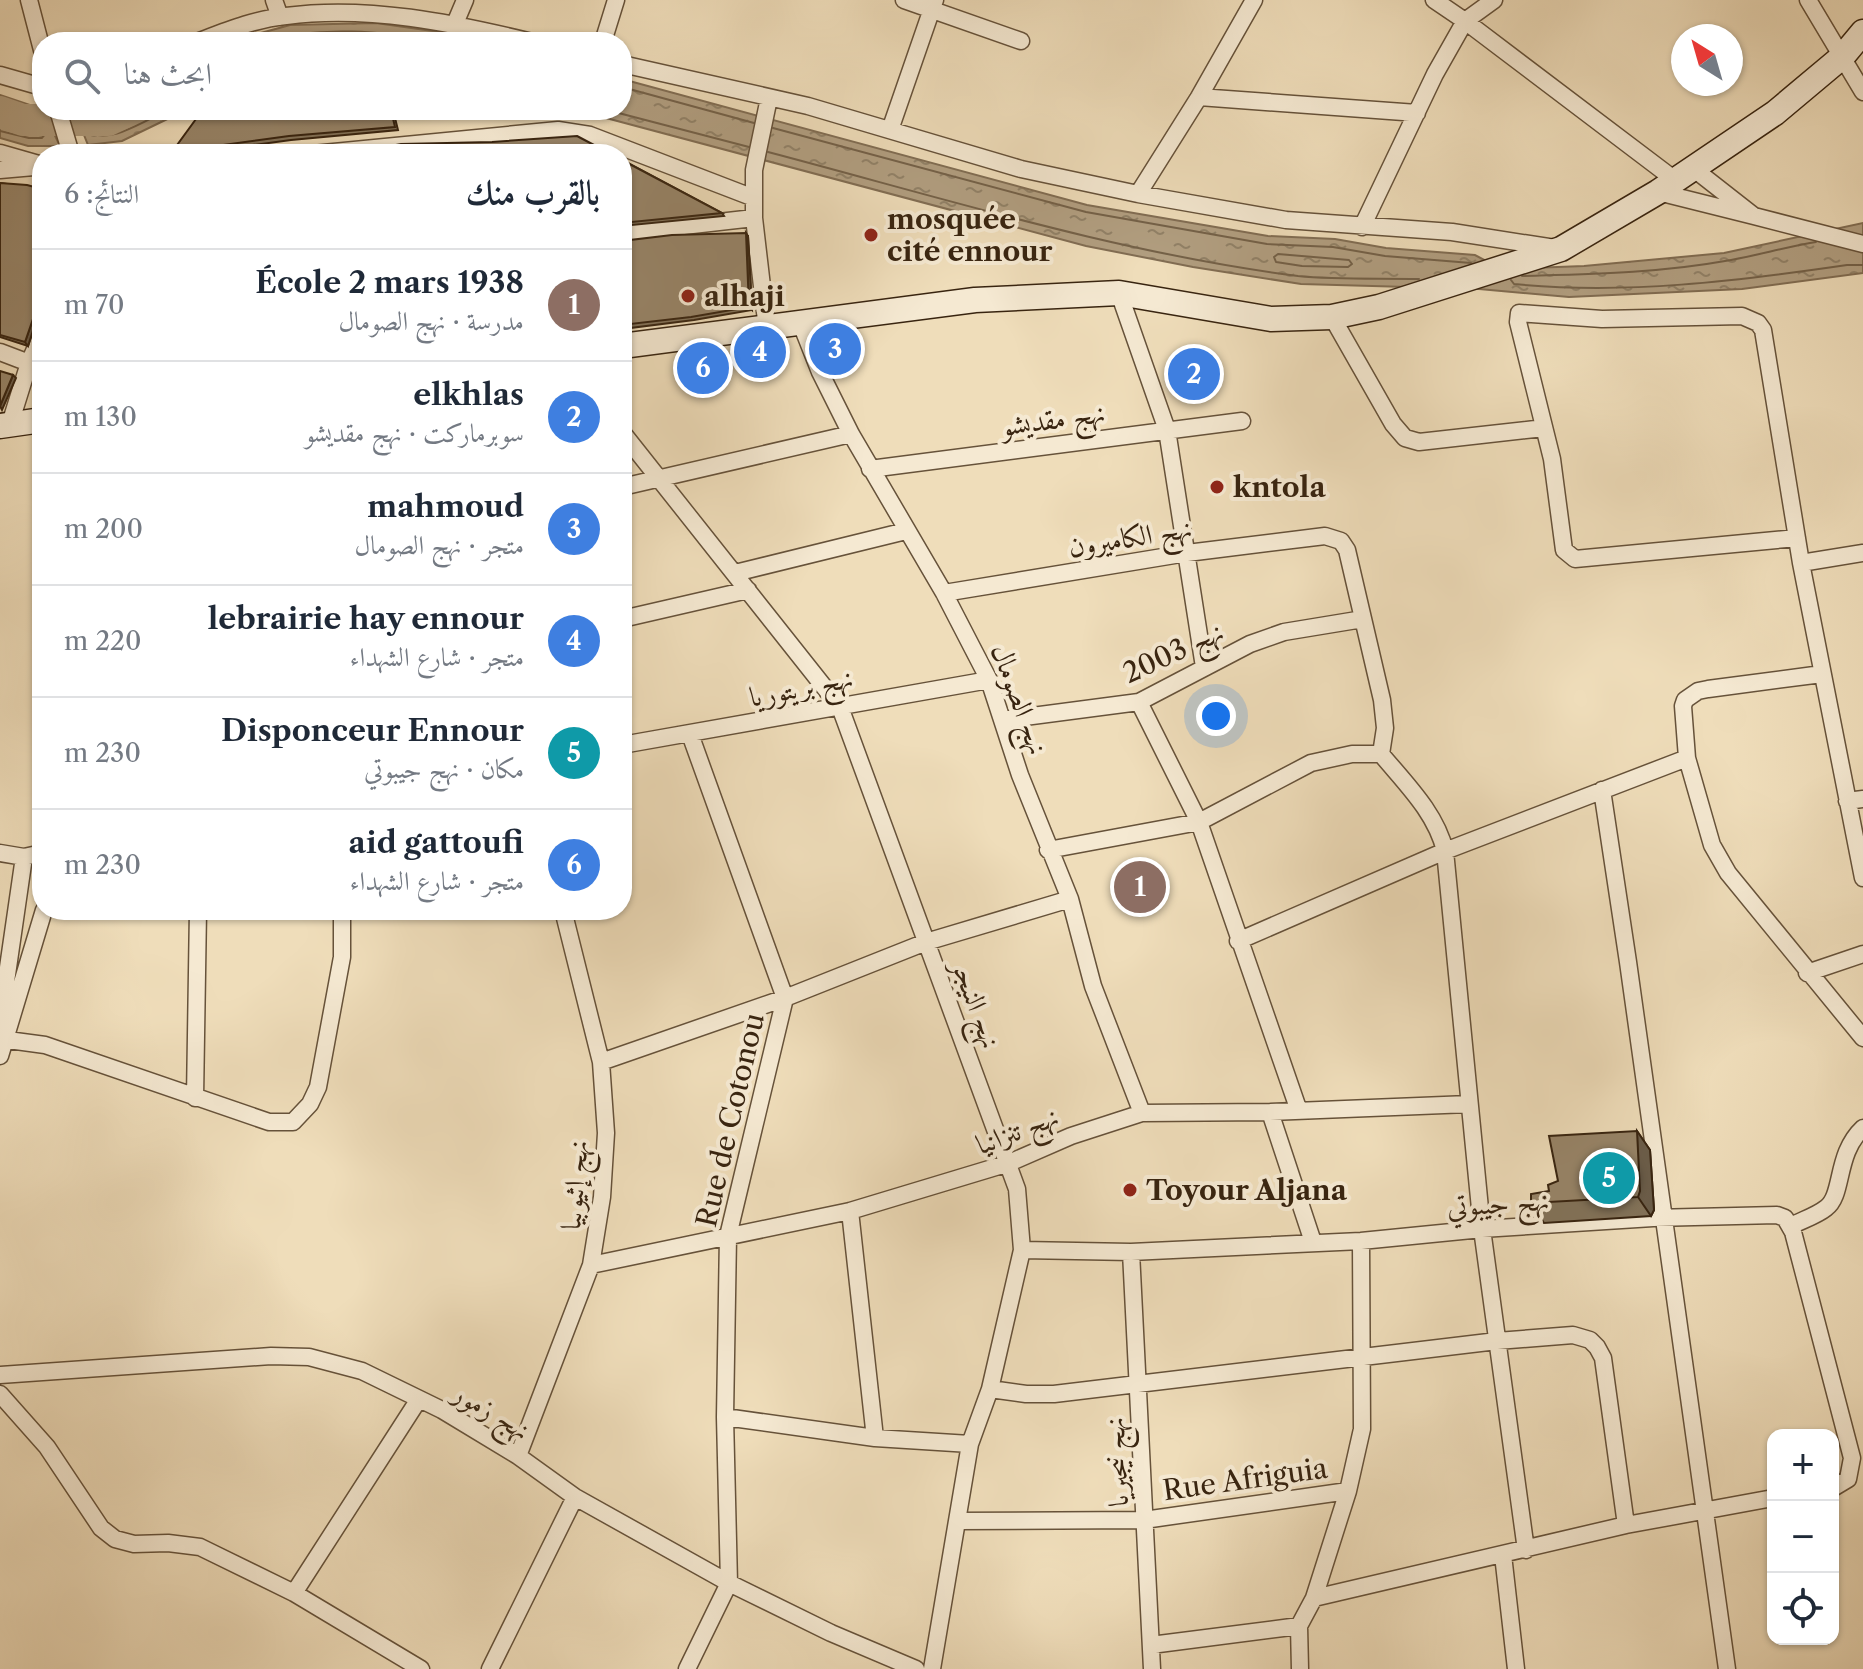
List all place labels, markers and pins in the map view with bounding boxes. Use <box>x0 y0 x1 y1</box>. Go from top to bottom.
place label: mosquée cité ennour <box>887 202 1053 268</box>
marker: mosquée cité ennour <box>862 226 880 244</box>
place label: alhaji <box>704 279 785 313</box>
marker: alhaji <box>679 287 697 305</box>
pin: 3 <box>809 319 861 379</box>
pin: 4 <box>734 322 786 382</box>
pin: 6 <box>677 338 729 398</box>
pin: 2 <box>1168 344 1220 404</box>
place label: kntola <box>1233 470 1326 504</box>
marker: kntola <box>1208 478 1226 496</box>
pin: 1 <box>1114 857 1166 917</box>
pin: 5 <box>1583 1148 1635 1208</box>
place label: Toyour Aljana <box>1146 1173 1348 1207</box>
marker: Toyour Aljana <box>1121 1181 1139 1199</box>

